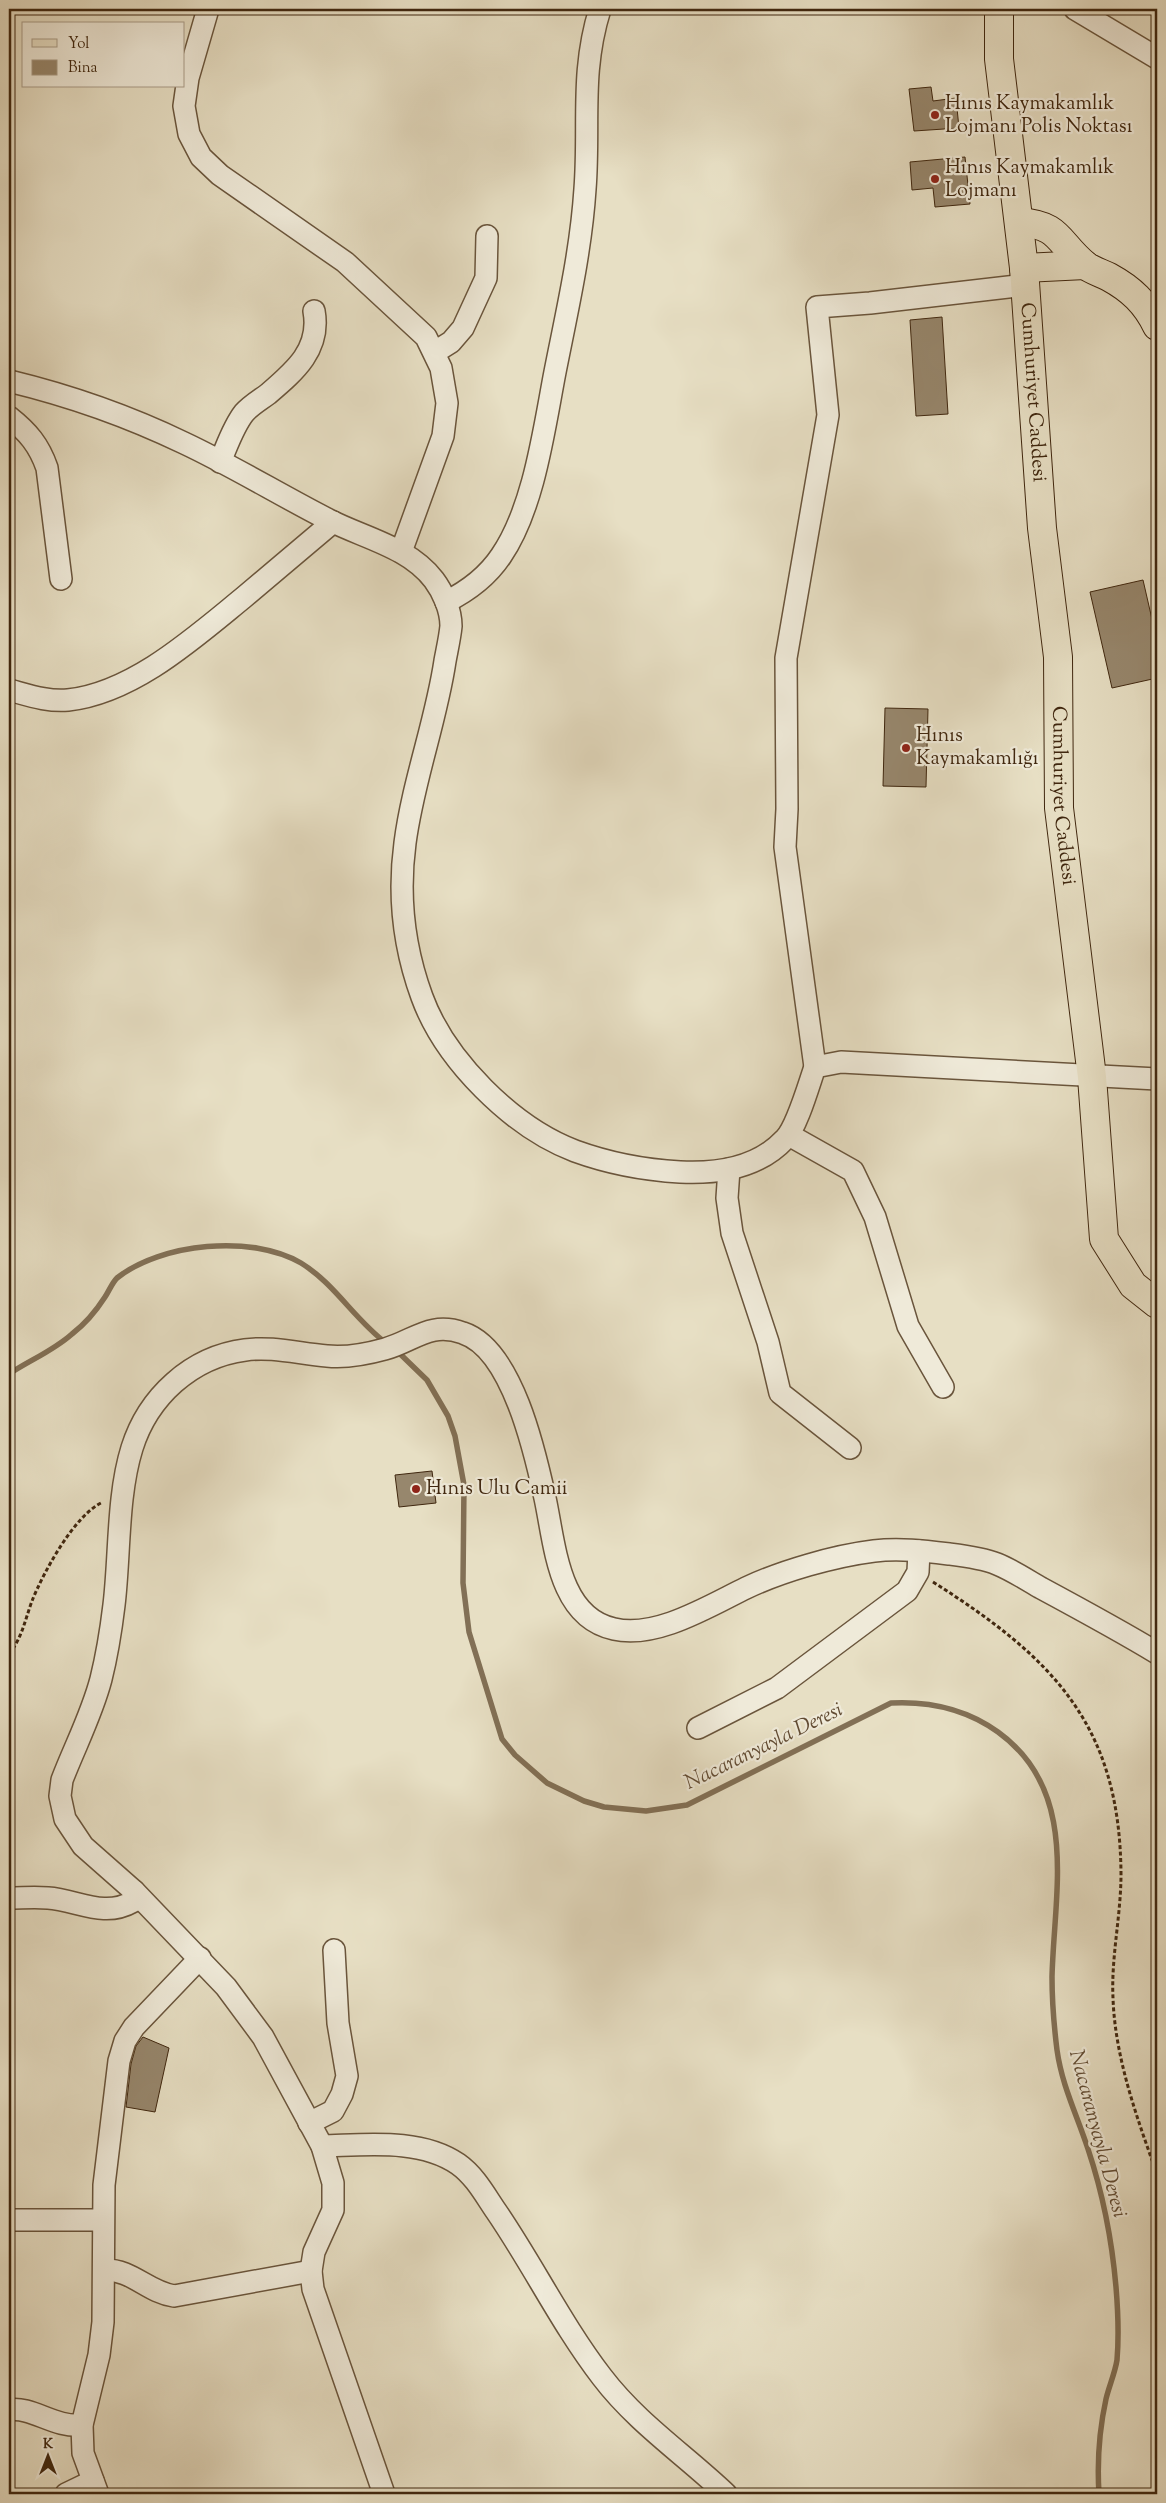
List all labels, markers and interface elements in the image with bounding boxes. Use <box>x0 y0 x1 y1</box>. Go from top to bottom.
legend <box>22 22 185 88</box>
text: Yol <box>68 34 90 55</box>
text: Bina <box>68 58 98 79</box>
place label: Hınıs Kaymakamlık Lojmanı Polis Noktası <box>945 90 1133 142</box>
marker: Hınıs Kaymakamlık Lojmanı Polis Noktası <box>929 109 941 121</box>
place label: Hınıs Kaymakamlık Lojmanı <box>945 154 1114 206</box>
marker: Hınıs Kaymakamlık Lojmanı <box>929 173 941 185</box>
street label: Cumhuriyet Caddesi <box>1012 301 1053 483</box>
street label: Cumhuriyet Caddesi <box>1044 706 1083 887</box>
place label: Hınıs Kaymakamlığı <box>916 722 1039 774</box>
marker: Hınıs Kaymakamlığı <box>900 742 912 754</box>
place label: Hınıs Ulu Camii <box>426 1475 568 1504</box>
marker: Hınıs Ulu Camii <box>410 1483 422 1495</box>
water label: Nacaranyayla Deresi <box>680 1696 848 1798</box>
water label: Nacaranyayla Deresi <box>1060 2047 1134 2221</box>
north arrow <box>22 2430 72 2480</box>
text: K <box>43 2435 54 2455</box>

